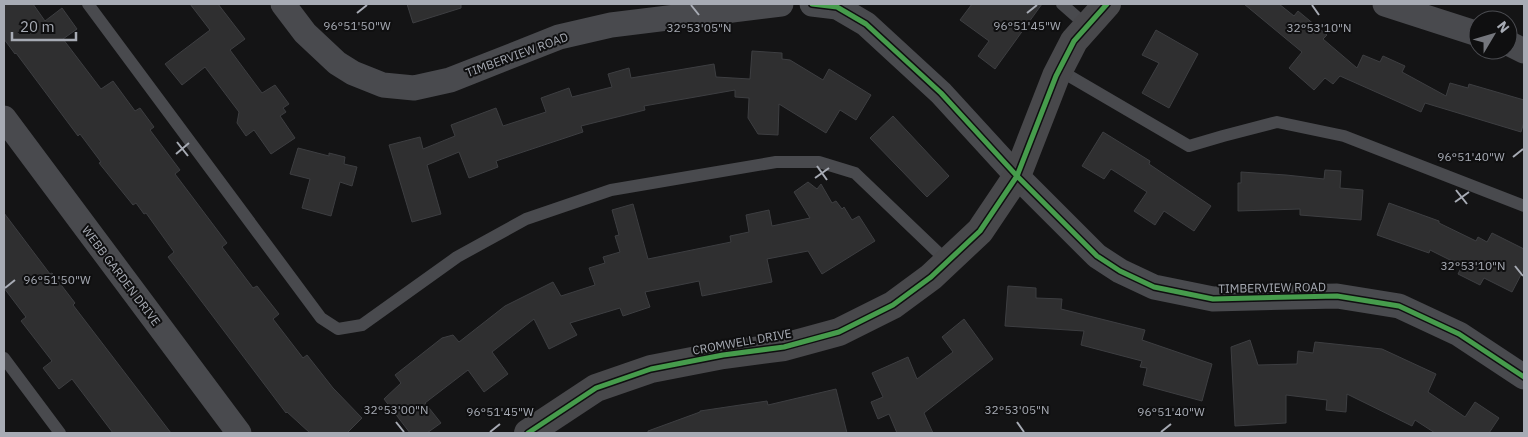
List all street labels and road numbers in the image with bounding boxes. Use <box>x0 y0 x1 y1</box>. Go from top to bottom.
street label: TIMBERVIEW ROAD <box>464 29 570 80</box>
street label: WEBB GARDEN DRIVE <box>79 223 164 329</box>
street label: TIMBERVIEW ROAD <box>1218 279 1326 296</box>
street label: CROMWELL DRIVE <box>691 325 793 358</box>

